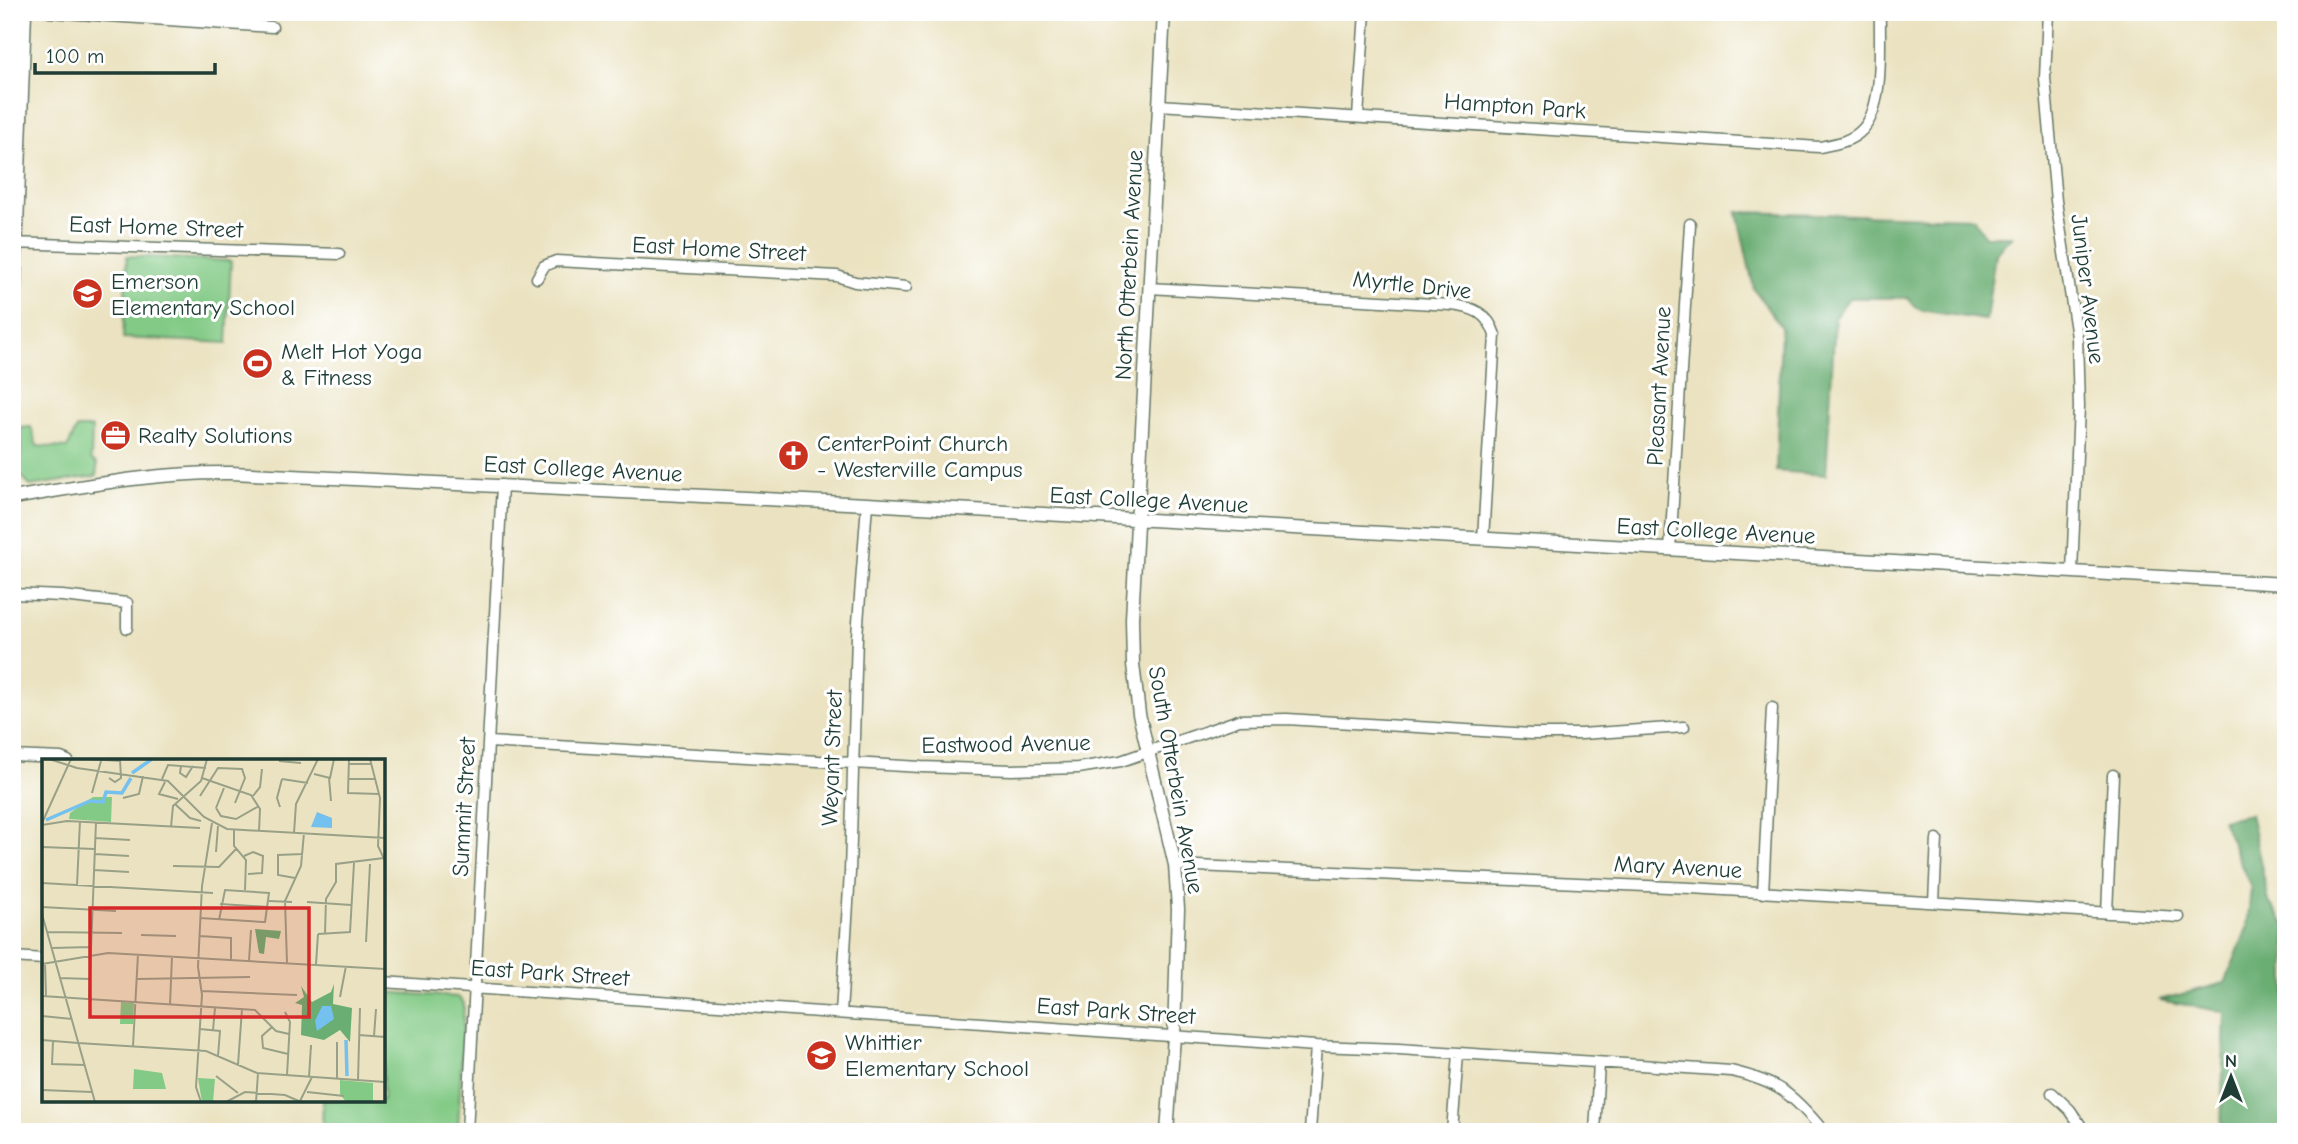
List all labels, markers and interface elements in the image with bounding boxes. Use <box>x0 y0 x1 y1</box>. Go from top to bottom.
scale bar <box>35 32 215 76</box>
text: 100 m <box>46 44 104 68</box>
street label: Hampton Park <box>1443 88 1587 124</box>
street label: North Otterbein Avenue <box>1109 149 1149 381</box>
street label: East Home Street <box>68 210 245 244</box>
street label: Juniper Avenue <box>2065 213 2111 365</box>
street label: East Home Street <box>631 231 808 267</box>
street label: Myrtle Drive <box>1351 265 1473 305</box>
place label: Emerson Elementary School <box>111 268 295 321</box>
school or university icon: Emerson Elementary School <box>71 277 105 311</box>
street label: Pleasant Avenue <box>1641 306 1677 466</box>
place label: Melt Hot Yoga & Fitness <box>281 338 422 391</box>
sports icon: Melt Hot Yoga & Fitness <box>241 347 275 381</box>
office icon: Realty Solutions <box>98 418 132 452</box>
place label: Realty Solutions <box>138 422 292 449</box>
place label: CenterPoint Church - Westerville Campus <box>817 430 1023 483</box>
church icon: CenterPoint Church - Westerville Campus <box>777 439 811 473</box>
street label: East College Avenue <box>483 450 683 488</box>
street label: East College Avenue <box>1049 481 1249 519</box>
street label: East College Avenue <box>1616 512 1816 550</box>
street label: South Otterbein Avenue <box>1143 664 1209 896</box>
street label: Weyant Street <box>816 688 848 827</box>
street label: Eastwood Avenue <box>921 729 1091 759</box>
street label: Summit Street <box>447 735 481 877</box>
inset map <box>42 759 385 1102</box>
street label: Mary Avenue <box>1613 850 1743 884</box>
street label: East Park Street <box>470 954 632 992</box>
street label: East Park Street <box>1036 992 1198 1030</box>
place label: Whittier Elementary School <box>845 1029 1029 1082</box>
school or university icon: Whittier Elementary School <box>805 1038 839 1072</box>
north arrow <box>2196 1042 2266 1112</box>
text: N <box>2225 1050 2237 1072</box>

